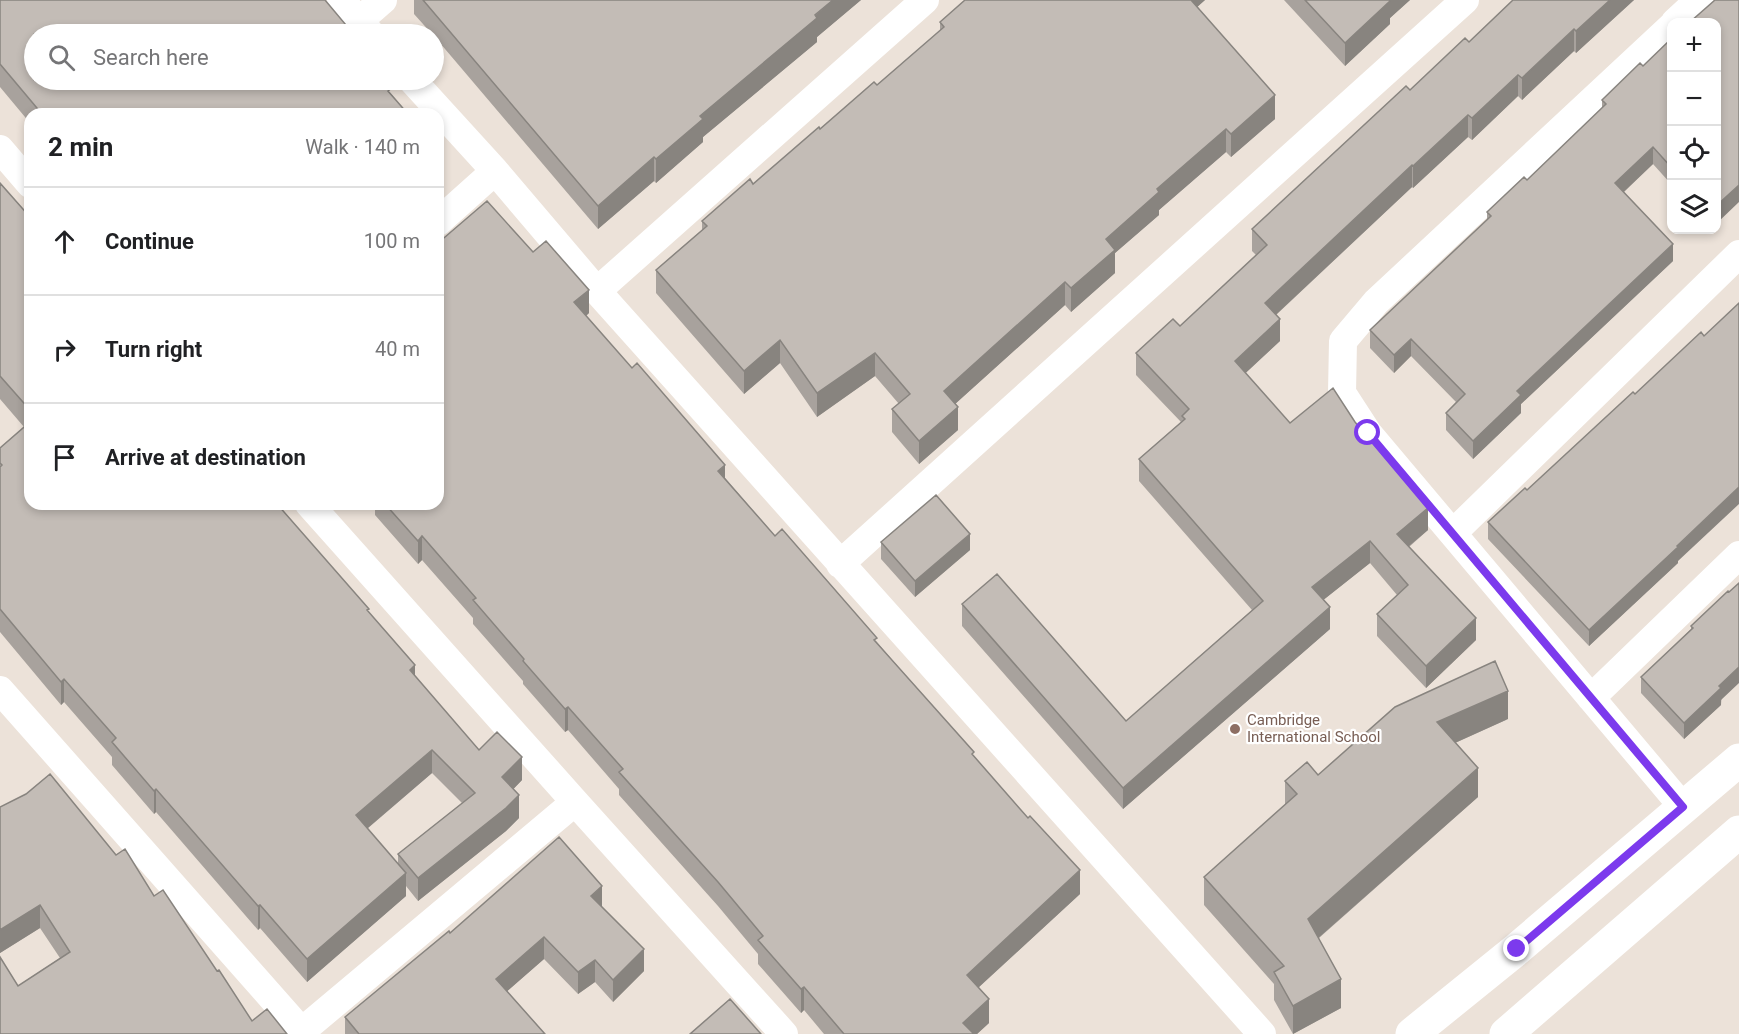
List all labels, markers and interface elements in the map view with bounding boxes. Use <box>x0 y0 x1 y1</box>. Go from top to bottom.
map controls <box>1667 18 1721 234</box>
button: + <box>1667 18 1721 72</box>
search box <box>24 24 444 90</box>
icon: search <box>45 41 78 74</box>
text: Search here <box>93 45 209 70</box>
button: − <box>1667 72 1721 126</box>
button: locate <box>1667 126 1721 180</box>
text: 2 min <box>48 132 113 162</box>
text: Walk · 140 m <box>305 135 420 159</box>
button: layers <box>1667 180 1721 234</box>
icon: ahead <box>48 225 81 258</box>
text: Continue <box>105 229 194 254</box>
text: 100 m <box>364 229 420 253</box>
icon: right <box>48 333 81 366</box>
text: Turn right <box>105 337 202 362</box>
text: 40 m <box>375 337 420 361</box>
route start <box>1354 419 1380 445</box>
icon: arrive <box>48 441 81 474</box>
text: Arrive at destination <box>105 445 306 470</box>
place label: Cambridge International School <box>1247 711 1380 746</box>
marker: Cambridge International School <box>1228 722 1242 736</box>
route end <box>1503 935 1529 961</box>

